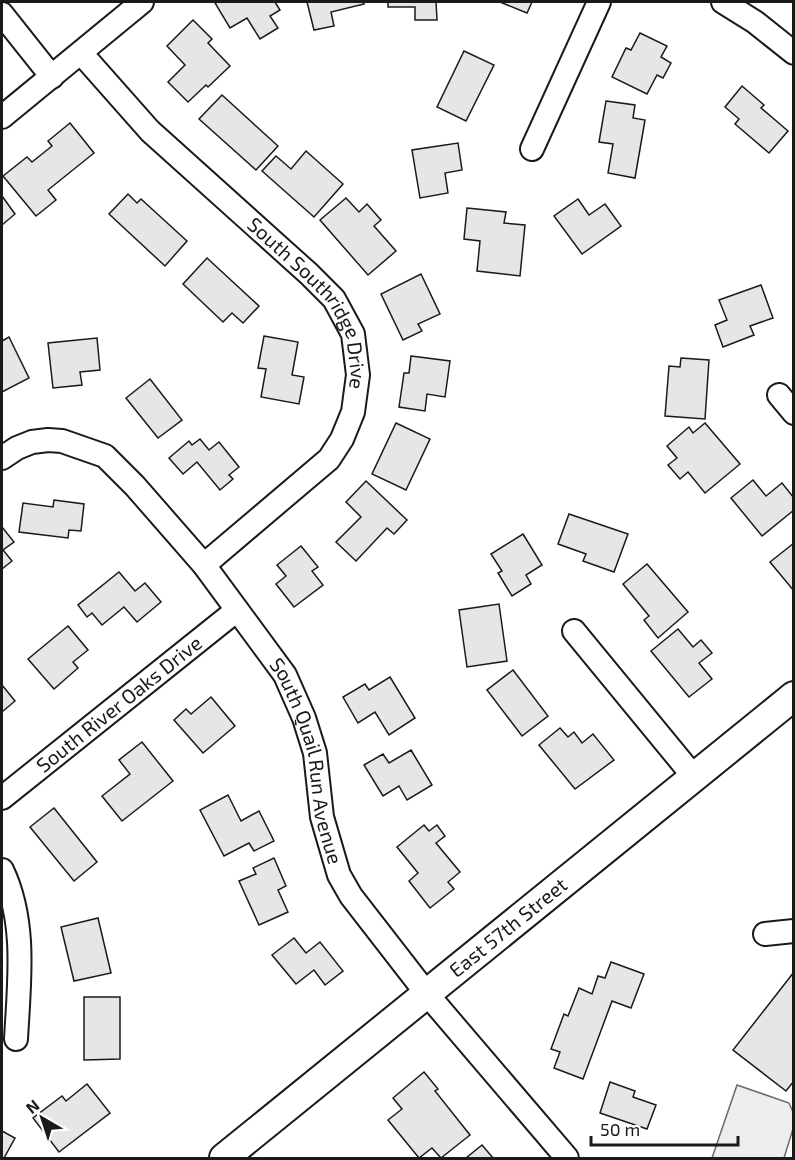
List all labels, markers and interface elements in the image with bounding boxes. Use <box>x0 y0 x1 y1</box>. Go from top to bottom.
street label: South Southridge Drive <box>243 212 371 391</box>
street label: South River Oaks Drive <box>31 630 206 777</box>
street label: South Quail Run Avenue <box>265 653 348 867</box>
street label: East 57th Street <box>444 872 572 982</box>
north arrow <box>12 1088 72 1148</box>
text: N <box>22 1095 43 1117</box>
scale bar <box>591 1109 738 1147</box>
text: 50 m <box>600 1118 640 1140</box>

